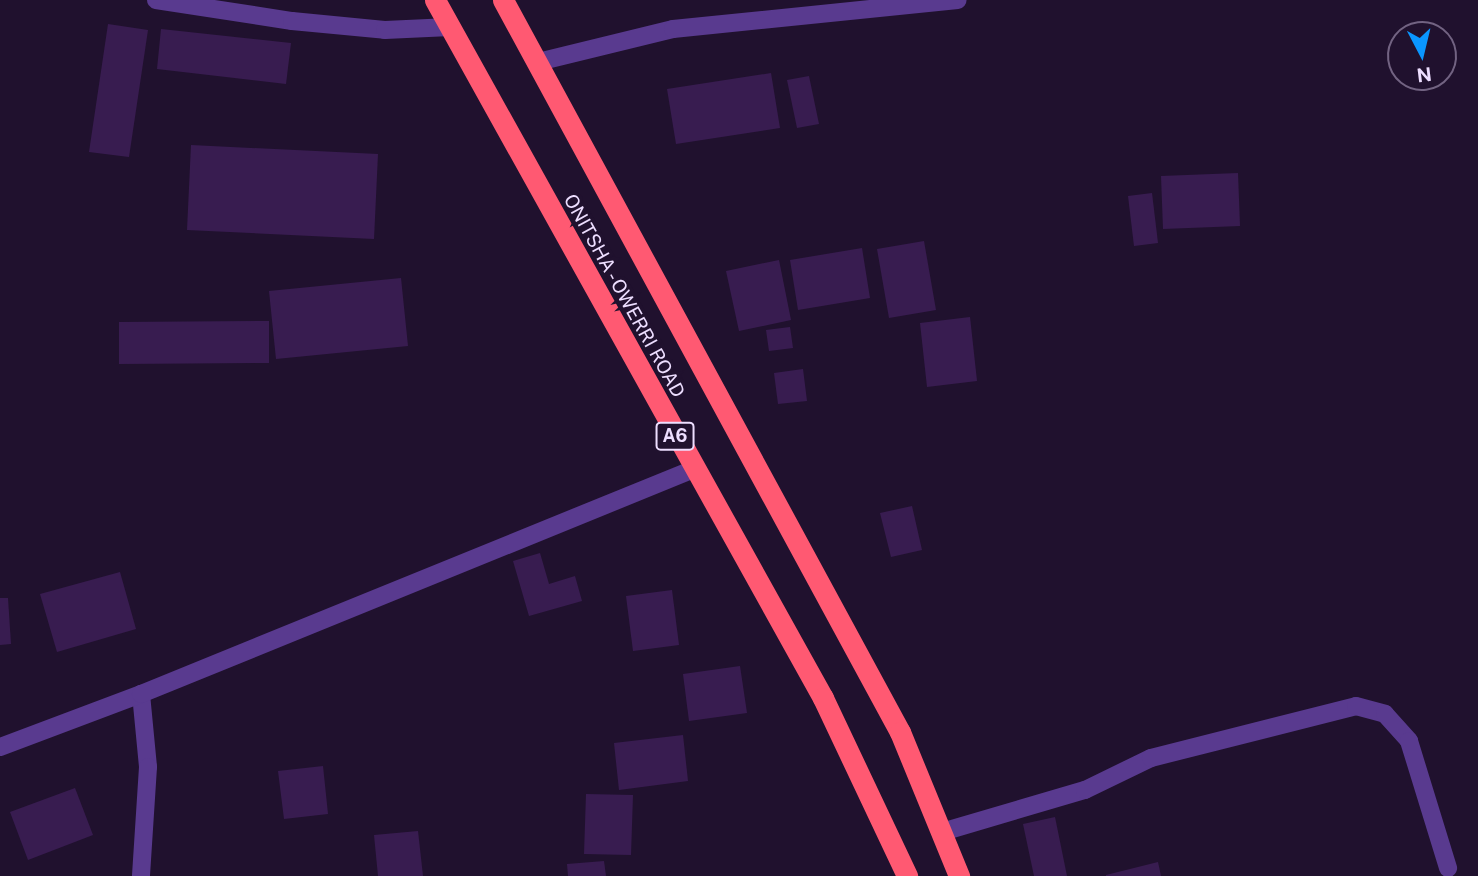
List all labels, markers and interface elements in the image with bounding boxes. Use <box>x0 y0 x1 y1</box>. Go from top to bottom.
north arrow <box>1387 21 1457 91</box>
text: N <box>1416 63 1433 87</box>
street label: ONITSHA - OWERRI ROAD <box>557 188 691 404</box>
road number: A6 <box>654 422 696 450</box>

